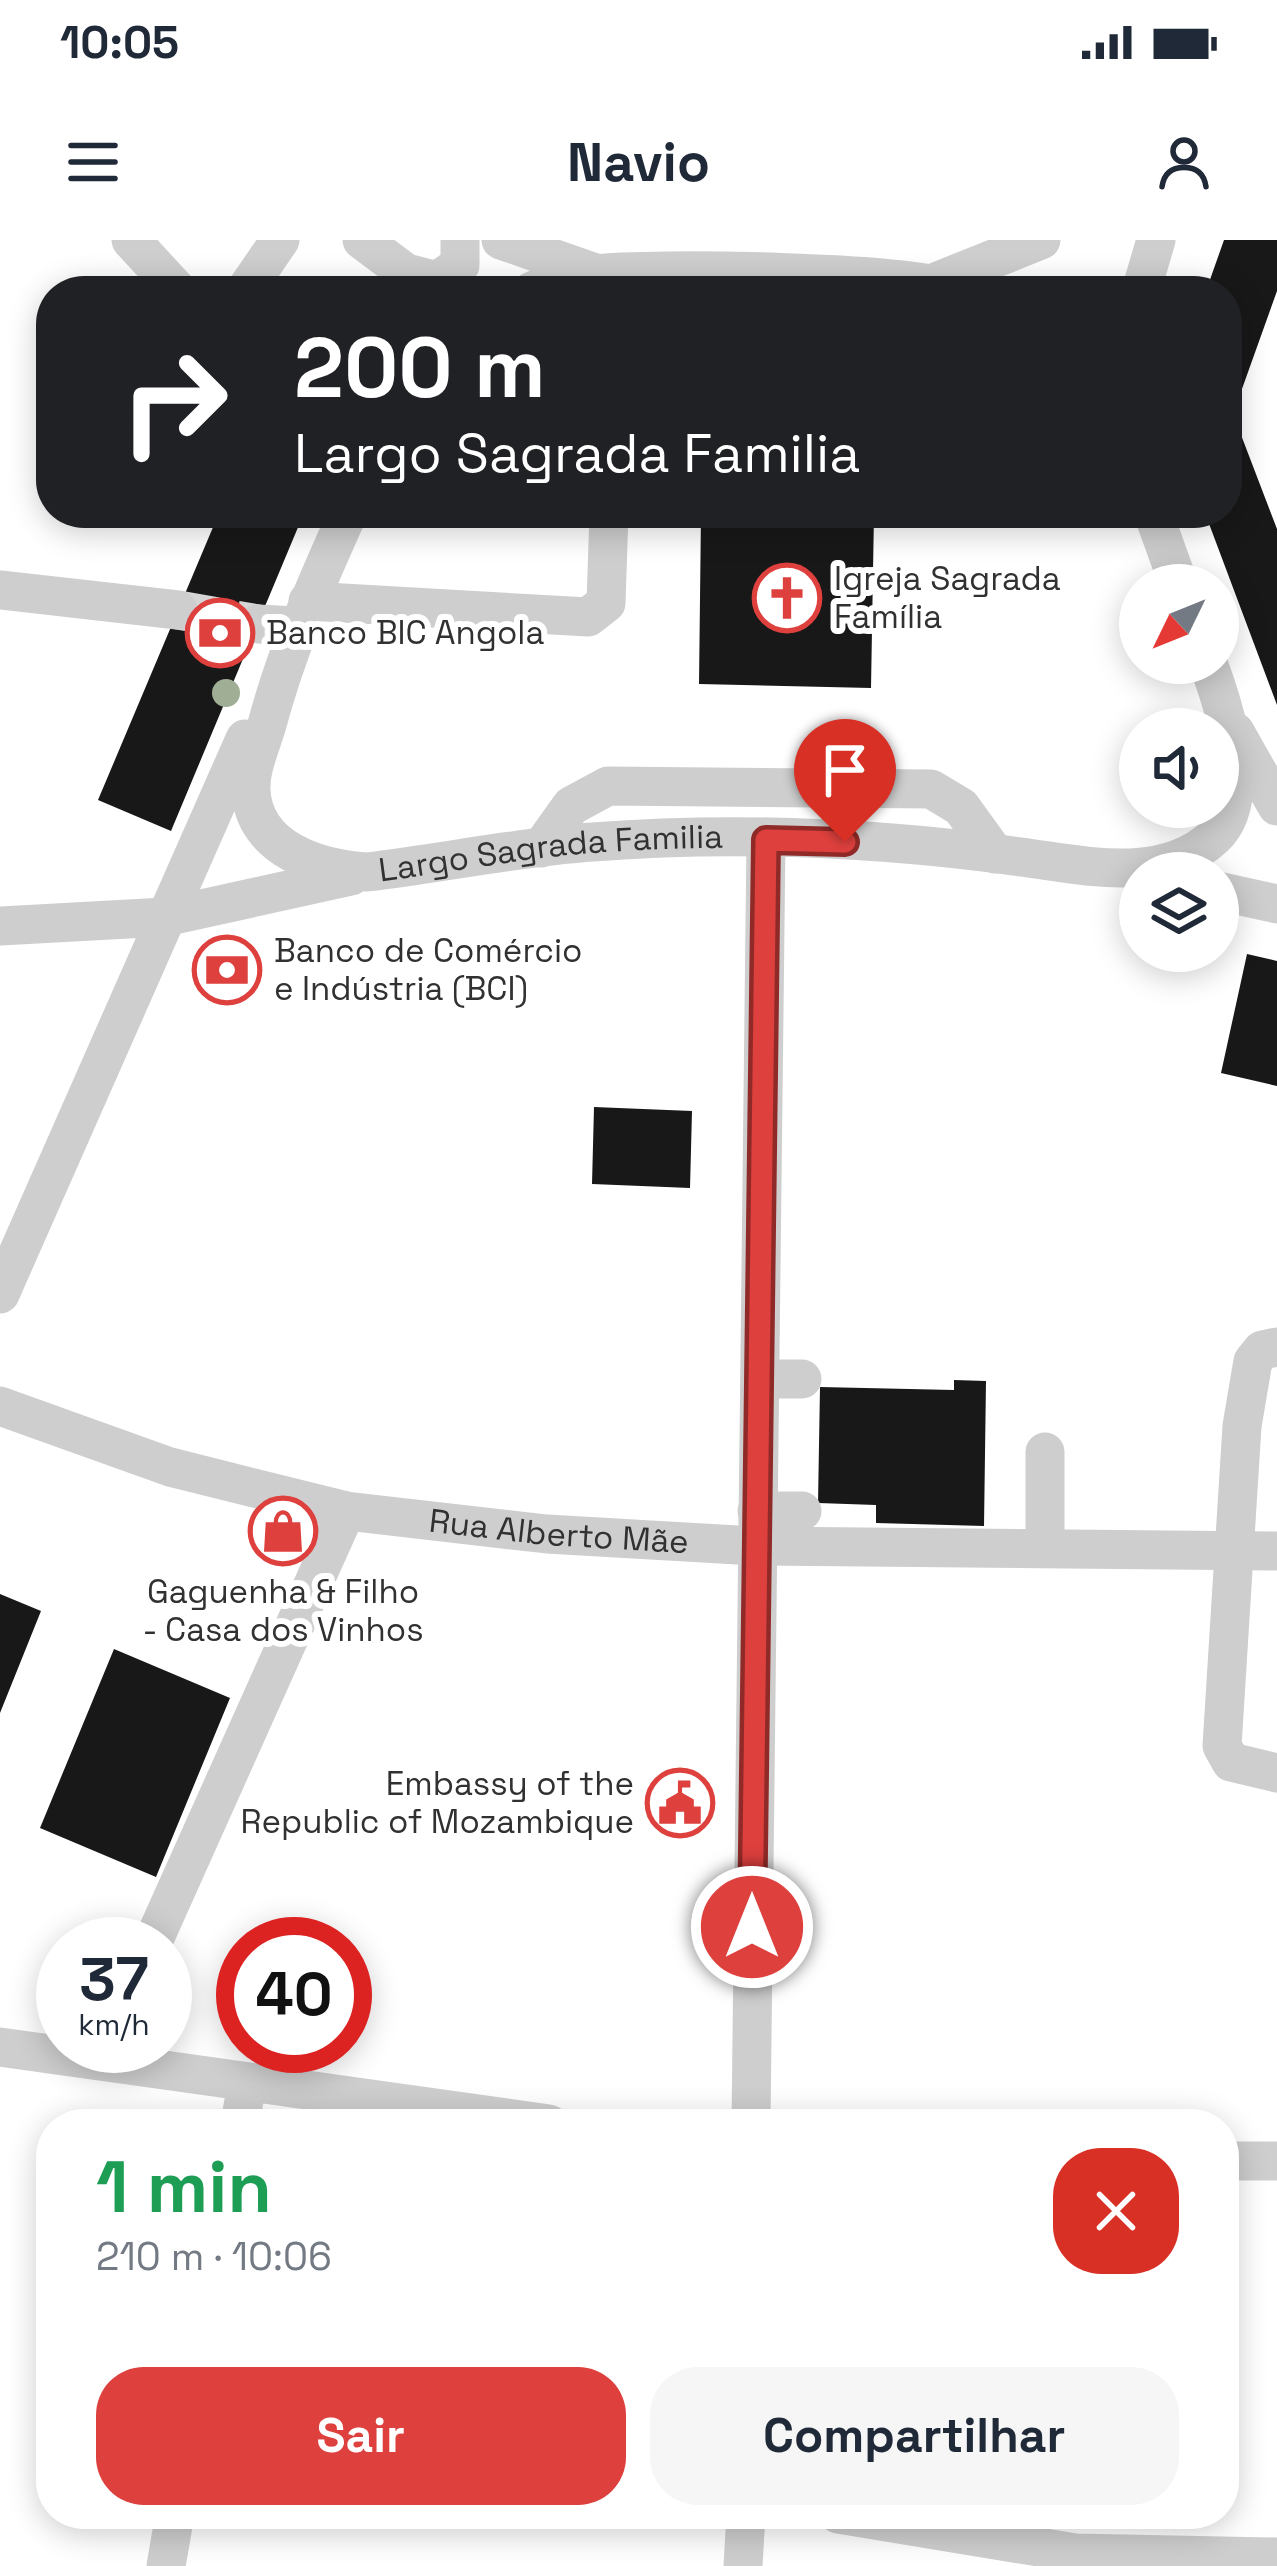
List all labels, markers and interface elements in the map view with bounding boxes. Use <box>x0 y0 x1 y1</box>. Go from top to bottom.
text: 10:05 <box>60 14 179 71</box>
text: Navio <box>567 128 710 197</box>
icon: menu <box>60 129 126 195</box>
icon: person <box>1151 129 1217 195</box>
text: 200 m <box>294 314 546 422</box>
icon: right <box>96 324 252 480</box>
text: Largo Sagrada Familia <box>294 419 860 488</box>
place label: Igreja Sagrada Família <box>834 558 1061 638</box>
church icon: Igreja Sagrada Família <box>752 563 822 633</box>
north arrow <box>1119 564 1239 684</box>
map controls <box>1119 564 1239 972</box>
bank icon: Banco BIC Angola <box>185 598 255 668</box>
place label: Banco BIC Angola <box>266 612 544 654</box>
button: sound <box>1119 708 1239 828</box>
pin <box>794 719 896 842</box>
icon: arrive <box>812 737 878 803</box>
street label: Largo Sagrada Familia <box>376 816 723 891</box>
button: layers <box>1119 852 1239 972</box>
place label: Banco de Comércio e Indústria (BCI) <box>274 930 582 1010</box>
bank icon: Banco de Comércio e Indústria (BCI) <box>192 935 262 1005</box>
shop icon: Gaguenha & Filho - Casa dos Vinhos <box>248 1496 318 1566</box>
street label: Rua Alberto Mãe <box>427 1500 690 1563</box>
place label: Gaguenha & Filho - Casa dos Vinhos <box>142 1571 424 1651</box>
place label: Embassy of the Republic of Mozambique <box>241 1763 634 1843</box>
public building icon: Embassy of the Republic of Mozambique <box>645 1768 715 1838</box>
position arrow <box>689 1864 815 1990</box>
speed limit sign: 40 <box>216 1917 372 2073</box>
text: 37 <box>79 1941 149 2018</box>
text: km/h <box>78 2005 150 2044</box>
text: 1 min <box>96 2141 272 2233</box>
button: close <box>1053 2148 1179 2274</box>
text: 210 m · 10:06 <box>96 2232 332 2281</box>
button: Sair <box>96 2367 626 2505</box>
button: Compartilhar <box>650 2367 1179 2505</box>

